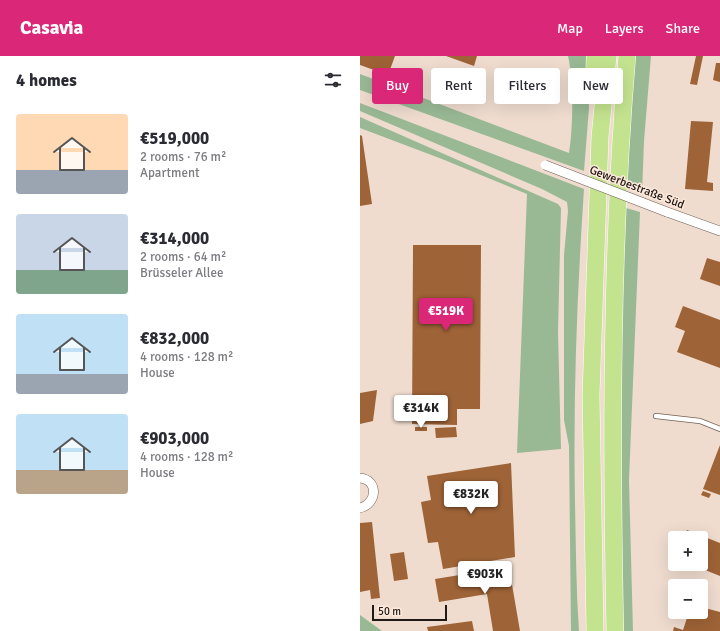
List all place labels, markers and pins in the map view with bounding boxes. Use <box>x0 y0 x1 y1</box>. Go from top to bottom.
pin: €519K <box>418 298 474 332</box>
pin: €314K <box>393 395 449 429</box>
pin: €832K <box>443 481 499 515</box>
pin: €903K <box>457 561 513 595</box>

